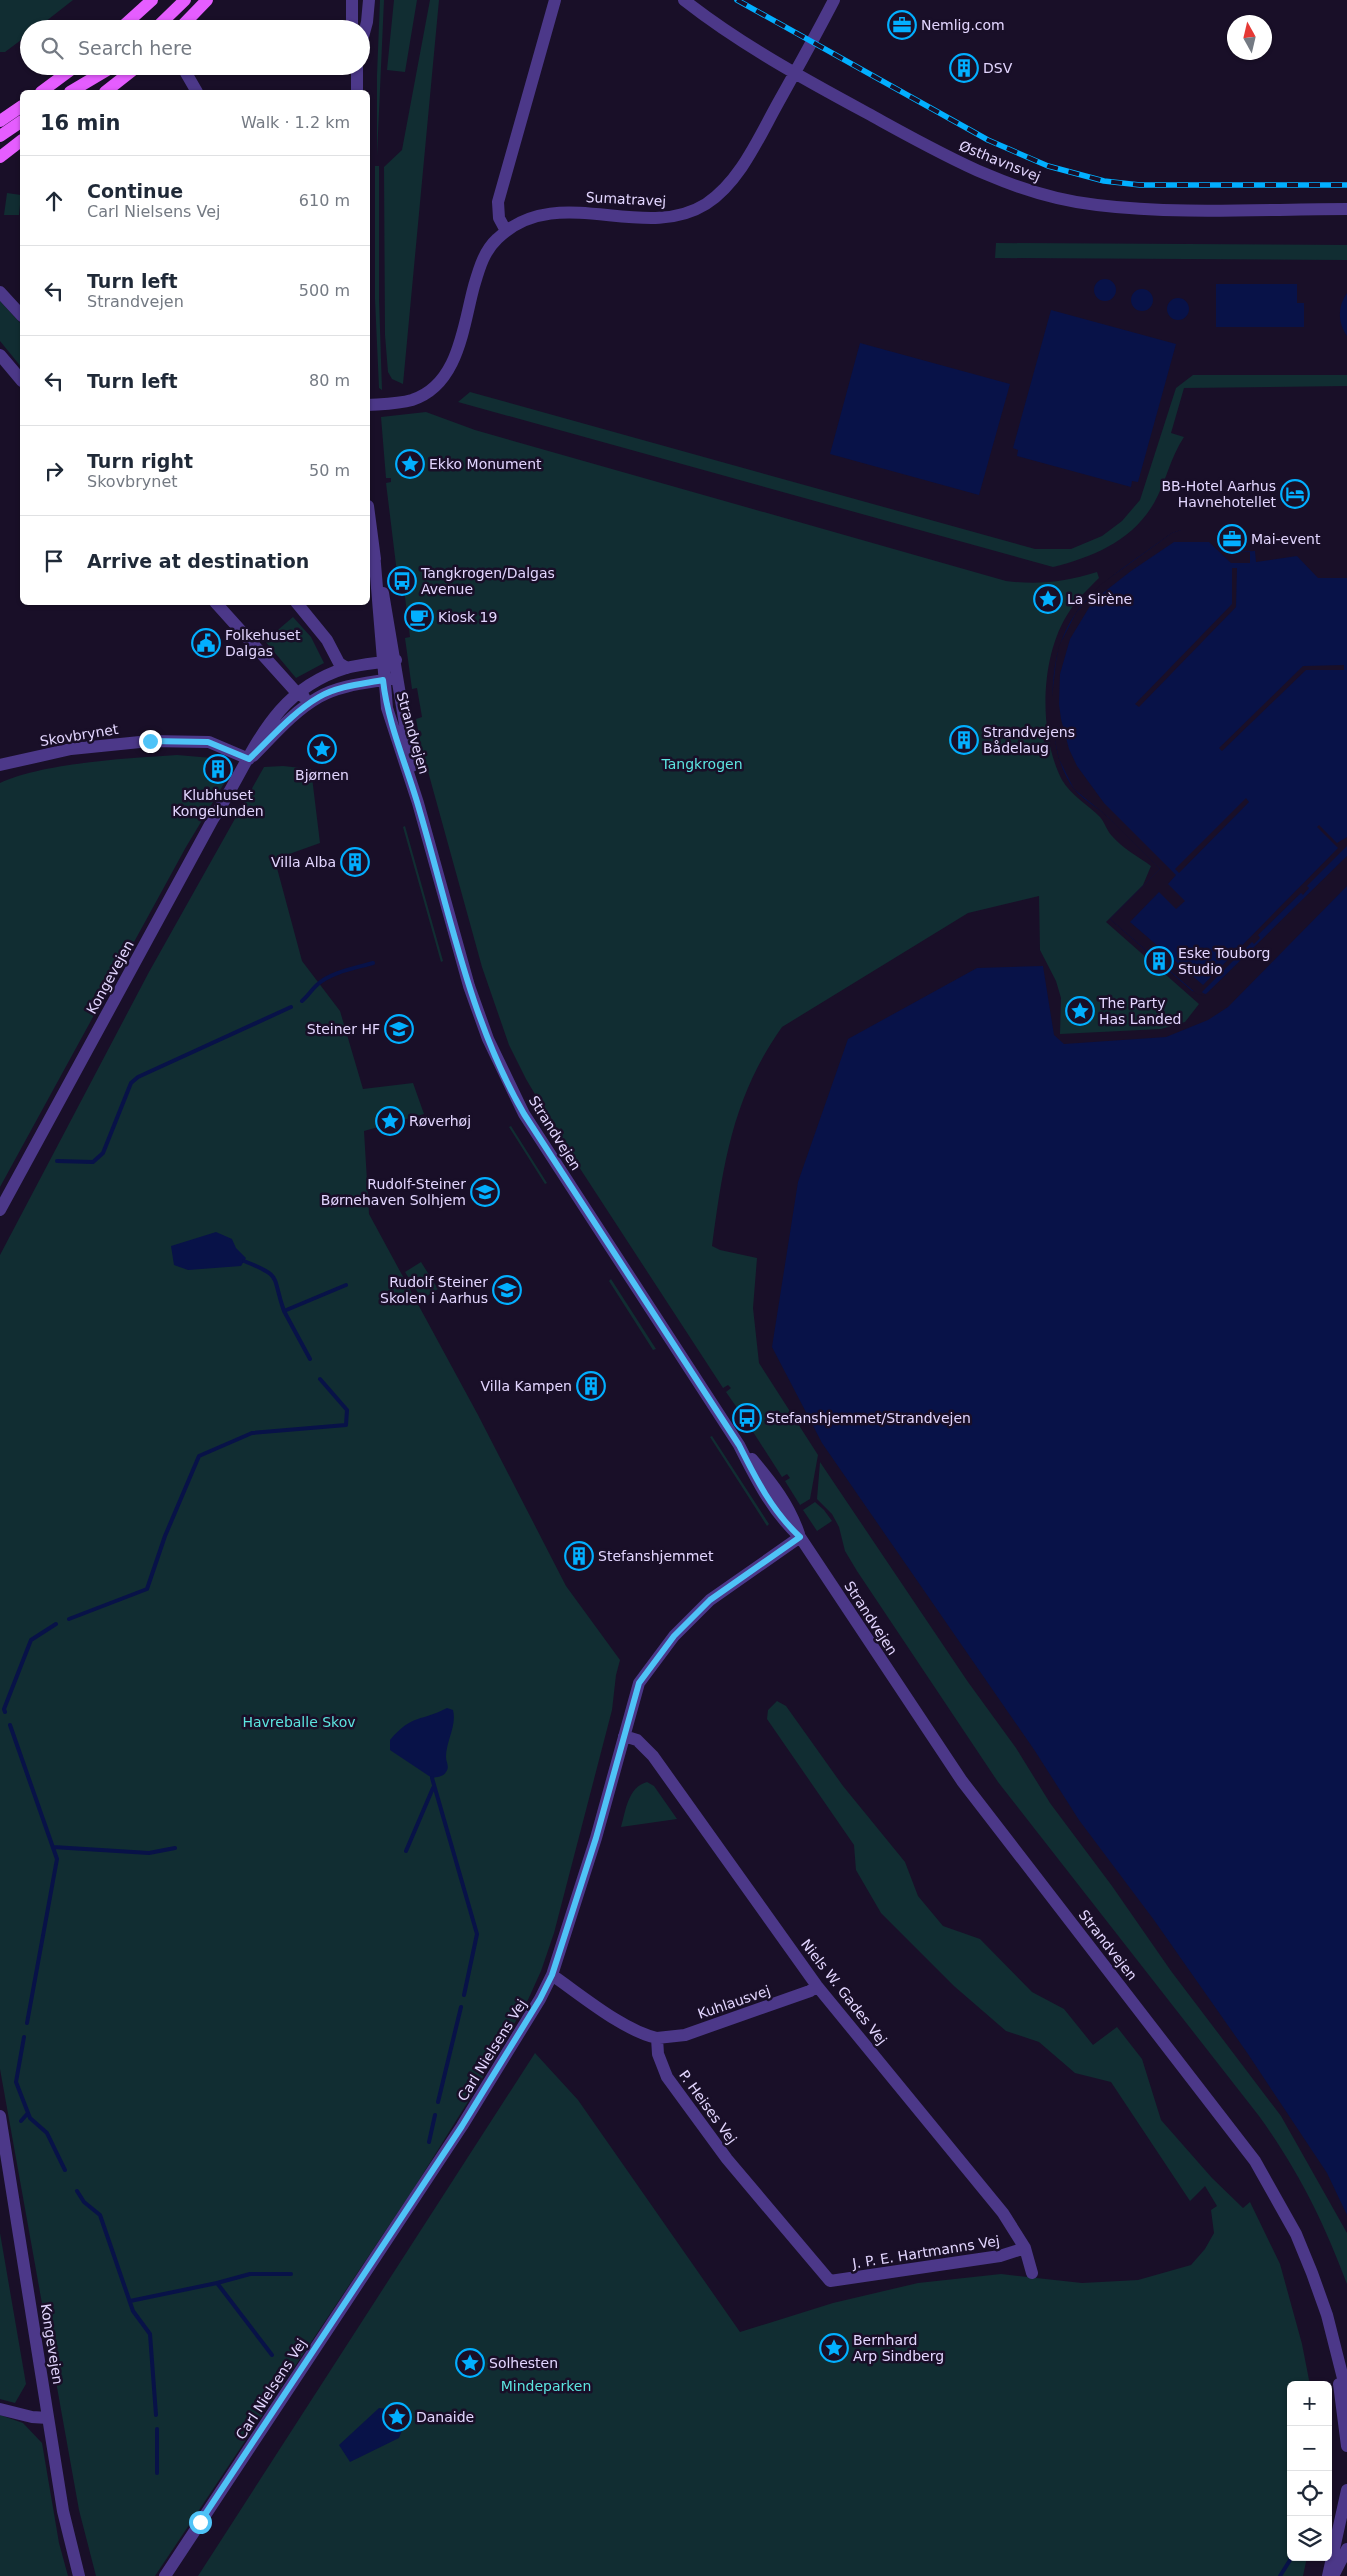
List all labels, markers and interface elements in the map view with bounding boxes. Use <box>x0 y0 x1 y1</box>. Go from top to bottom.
office icon: Nemlig.com <box>887 10 917 40</box>
north arrow <box>1227 15 1272 60</box>
place label: Nemlig.com <box>921 17 1005 33</box>
search box <box>20 20 370 75</box>
icon: search <box>38 34 66 62</box>
text: Search here <box>78 37 192 59</box>
building icon: DSV <box>949 53 979 83</box>
place label: DSV <box>983 60 1013 76</box>
text: 16 min <box>40 111 121 135</box>
text: Walk · 1.2 km <box>241 113 350 132</box>
street label: Østhavnsvej <box>957 137 1043 185</box>
text: Continue <box>87 180 183 202</box>
icon: ahead <box>40 187 68 215</box>
street label: Sumatravej <box>585 189 667 209</box>
text: 610 m <box>299 191 350 210</box>
text: Carl Nielsens Vej <box>87 202 221 221</box>
text: Turn left <box>87 270 178 292</box>
icon: left <box>40 277 68 305</box>
text: 500 m <box>299 281 350 300</box>
text: Strandvejen <box>87 292 184 311</box>
icon: left <box>40 367 68 395</box>
text: Turn left <box>87 370 178 392</box>
text: 80 m <box>309 371 350 390</box>
place icon: Ekko Monument <box>395 449 425 479</box>
text: Turn right <box>87 450 193 472</box>
place label: Ekko Monument <box>429 456 542 472</box>
icon: right <box>40 457 68 485</box>
text: 50 m <box>309 461 350 480</box>
text: Skovbrynet <box>87 472 178 491</box>
place label: BB-Hotel Aarhus Havnehotellet <box>1161 478 1276 510</box>
hotel icon: BB-Hotel Aarhus Havnehotellet <box>1280 479 1310 509</box>
office icon: Mai-event <box>1217 524 1247 554</box>
place label: Mai-event <box>1251 531 1321 547</box>
icon: arrive <box>40 547 68 575</box>
text: Arrive at destination <box>87 550 309 572</box>
place label: Tangkrogen/Dalgas Avenue <box>420 565 555 597</box>
bus stop icon: Tangkrogen/Dalgas Avenue <box>387 566 417 596</box>
place icon: La Sirène <box>1033 584 1063 614</box>
place label: La Sirène <box>1067 591 1132 607</box>
cafe icon: Kiosk 19 <box>404 602 434 632</box>
place label: Kiosk 19 <box>438 609 497 625</box>
place label: Folkehuset Dalgas <box>225 627 301 659</box>
public building icon: Folkehuset Dalgas <box>191 628 221 658</box>
street label: Strandvejen <box>394 690 432 776</box>
street label: Skovbrynet <box>39 721 120 749</box>
place label: Strandvejens Bådelaug <box>983 724 1075 756</box>
building icon: Strandvejens Bådelaug <box>949 725 979 755</box>
route end <box>139 730 162 753</box>
place icon: Bjørnen <box>307 734 337 764</box>
building icon: Klubhuset Kongelunden <box>203 754 233 784</box>
park label: Tangkrogen <box>660 756 743 772</box>
place label: Bjørnen <box>295 767 349 783</box>
place label: Klubhuset Kongelunden <box>172 787 264 819</box>
building icon: Villa Alba <box>340 847 370 877</box>
place label: Villa Alba <box>271 854 336 870</box>
street label: Kongevejen <box>83 937 137 1017</box>
place label: Eske Touborg Studio <box>1178 945 1270 977</box>
building icon: Eske Touborg Studio <box>1144 946 1174 976</box>
place label: The Party Has Landed <box>1098 995 1182 1027</box>
place icon: The Party Has Landed <box>1065 996 1095 1026</box>
school or university icon: Steiner HF <box>384 1014 414 1044</box>
place label: Steiner HF <box>307 1021 380 1037</box>
street label: Strandvejen <box>526 1093 584 1173</box>
place icon: Røverhøj <box>375 1106 405 1136</box>
place label: Røverhøj <box>409 1113 471 1129</box>
place label: Rudolf-Steiner Børnehaven Solhjem <box>321 1176 466 1208</box>
school or university icon: Rudolf-Steiner Børnehaven Solhjem <box>470 1177 500 1207</box>
place label: Rudolf Steiner Skolen i Aarhus <box>380 1274 488 1306</box>
school or university icon: Rudolf Steiner Skolen i Aarhus <box>492 1275 522 1305</box>
building icon: Villa Kampen <box>576 1371 606 1401</box>
place label: Villa Kampen <box>481 1378 572 1394</box>
bus stop icon: Stefanshjemmet/Strandvejen <box>732 1403 762 1433</box>
place label: Stefanshjemmet/Strandvejen <box>766 1410 971 1426</box>
building icon: Stefanshjemmet <box>564 1541 594 1571</box>
place label: Stefanshjemmet <box>598 1548 714 1564</box>
street label: Strandvejen <box>841 1578 901 1658</box>
park label: Havreballe Skov <box>242 1714 356 1730</box>
street label: Strandvejen <box>1076 1907 1140 1983</box>
street label: Niels W. Gades Vej <box>798 1936 890 2048</box>
street label: Kuhlausvej <box>696 1982 772 2022</box>
street label: Carl Nielsens Vej <box>454 1996 530 2104</box>
street label: P. Heises Vej <box>676 2067 740 2147</box>
street label: J. P. E. Hartmanns Vej <box>850 2232 1001 2272</box>
street label: Kongevejen <box>38 2302 66 2386</box>
place label: Bernhard Arp Sindberg <box>853 2332 944 2364</box>
place icon: Bernhard Arp Sindberg <box>819 2333 849 2363</box>
street label: Carl Nielsens Vej <box>232 2336 310 2442</box>
place icon: Solhesten <box>455 2348 485 2378</box>
place label: Solhesten <box>489 2355 558 2371</box>
park label: Mindeparken <box>501 2378 591 2394</box>
map controls <box>1287 2381 1332 2561</box>
button: + <box>1287 2381 1332 2426</box>
place icon: Danaide <box>382 2402 412 2432</box>
place label: Danaide <box>416 2409 474 2425</box>
button: − <box>1287 2426 1332 2471</box>
button: locate <box>1287 2471 1332 2516</box>
route start <box>189 2511 212 2534</box>
button: layers <box>1287 2516 1332 2561</box>

